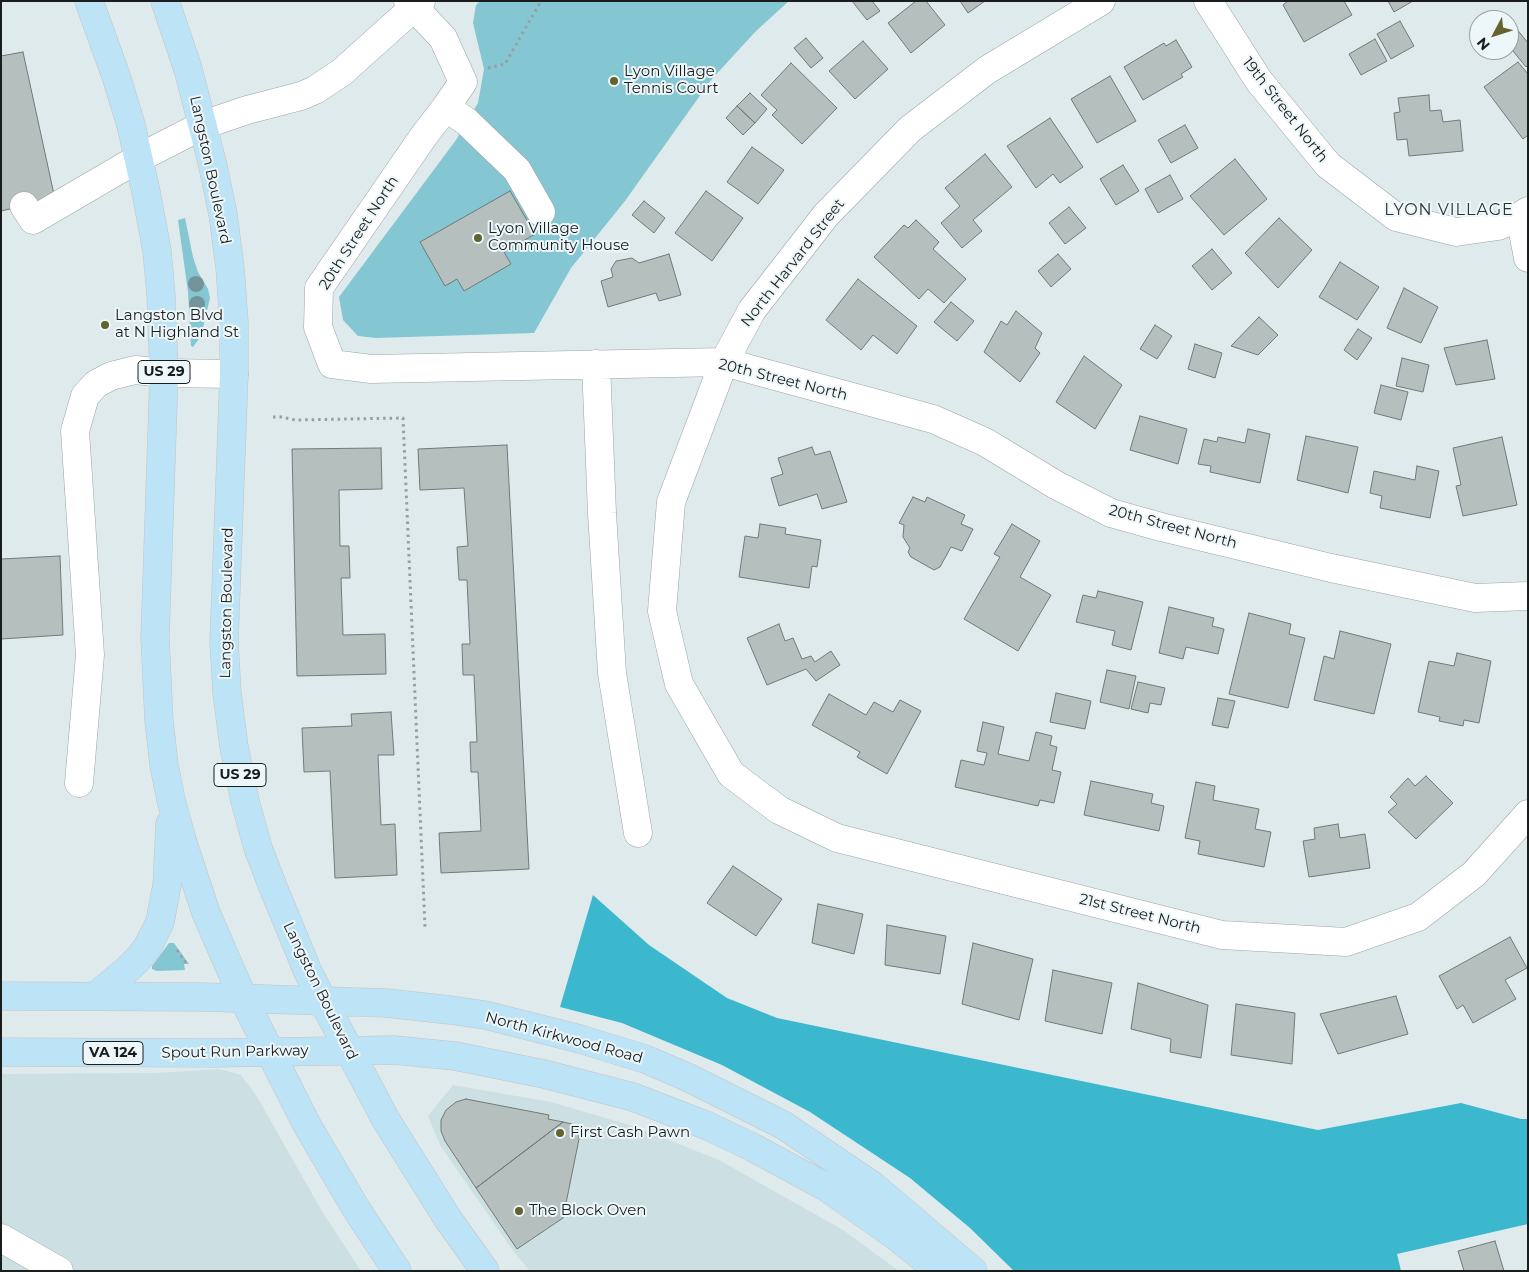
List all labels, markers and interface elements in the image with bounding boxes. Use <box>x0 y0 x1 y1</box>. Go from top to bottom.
north arrow <box>1469 10 1519 60</box>
text: N <box>1473 34 1494 54</box>
street label: 19th Street North <box>1238 54 1332 166</box>
place label: Lyon Village Tennis Court <box>624 63 719 98</box>
marker: Lyon Village Tennis Court <box>608 75 620 87</box>
street label: Langston Boulevard <box>185 94 235 246</box>
street label: 20th Street North <box>315 173 403 293</box>
street label: North Harvard Street <box>738 196 848 330</box>
district label: LYON VILLAGE <box>1383 200 1515 220</box>
place label: Lyon Village Community House <box>488 220 629 255</box>
marker: Lyon Village Community House <box>472 232 484 244</box>
place label: Langston Blvd at N Highland St <box>115 307 239 342</box>
marker: Langston Blvd at N Highland St <box>99 319 111 331</box>
street label: 20th Street North <box>717 355 849 405</box>
road number: US 29 <box>138 361 190 384</box>
street label: 20th Street North <box>1107 501 1239 553</box>
street label: Langston Boulevard <box>217 527 237 679</box>
road number: US 29 <box>214 764 266 786</box>
street label: 21st Street North <box>1077 890 1203 938</box>
street label: Langston Boulevard <box>279 919 361 1063</box>
street label: North Kirkwood Road <box>483 1008 645 1068</box>
road number: VA 124 <box>83 1042 143 1064</box>
street label: Spout Run Parkway <box>161 1042 309 1062</box>
place label: First Cash Pawn <box>570 1124 690 1142</box>
marker: First Cash Pawn <box>554 1127 566 1139</box>
place label: The Block Oven <box>529 1202 646 1220</box>
marker: The Block Oven <box>513 1205 525 1217</box>

